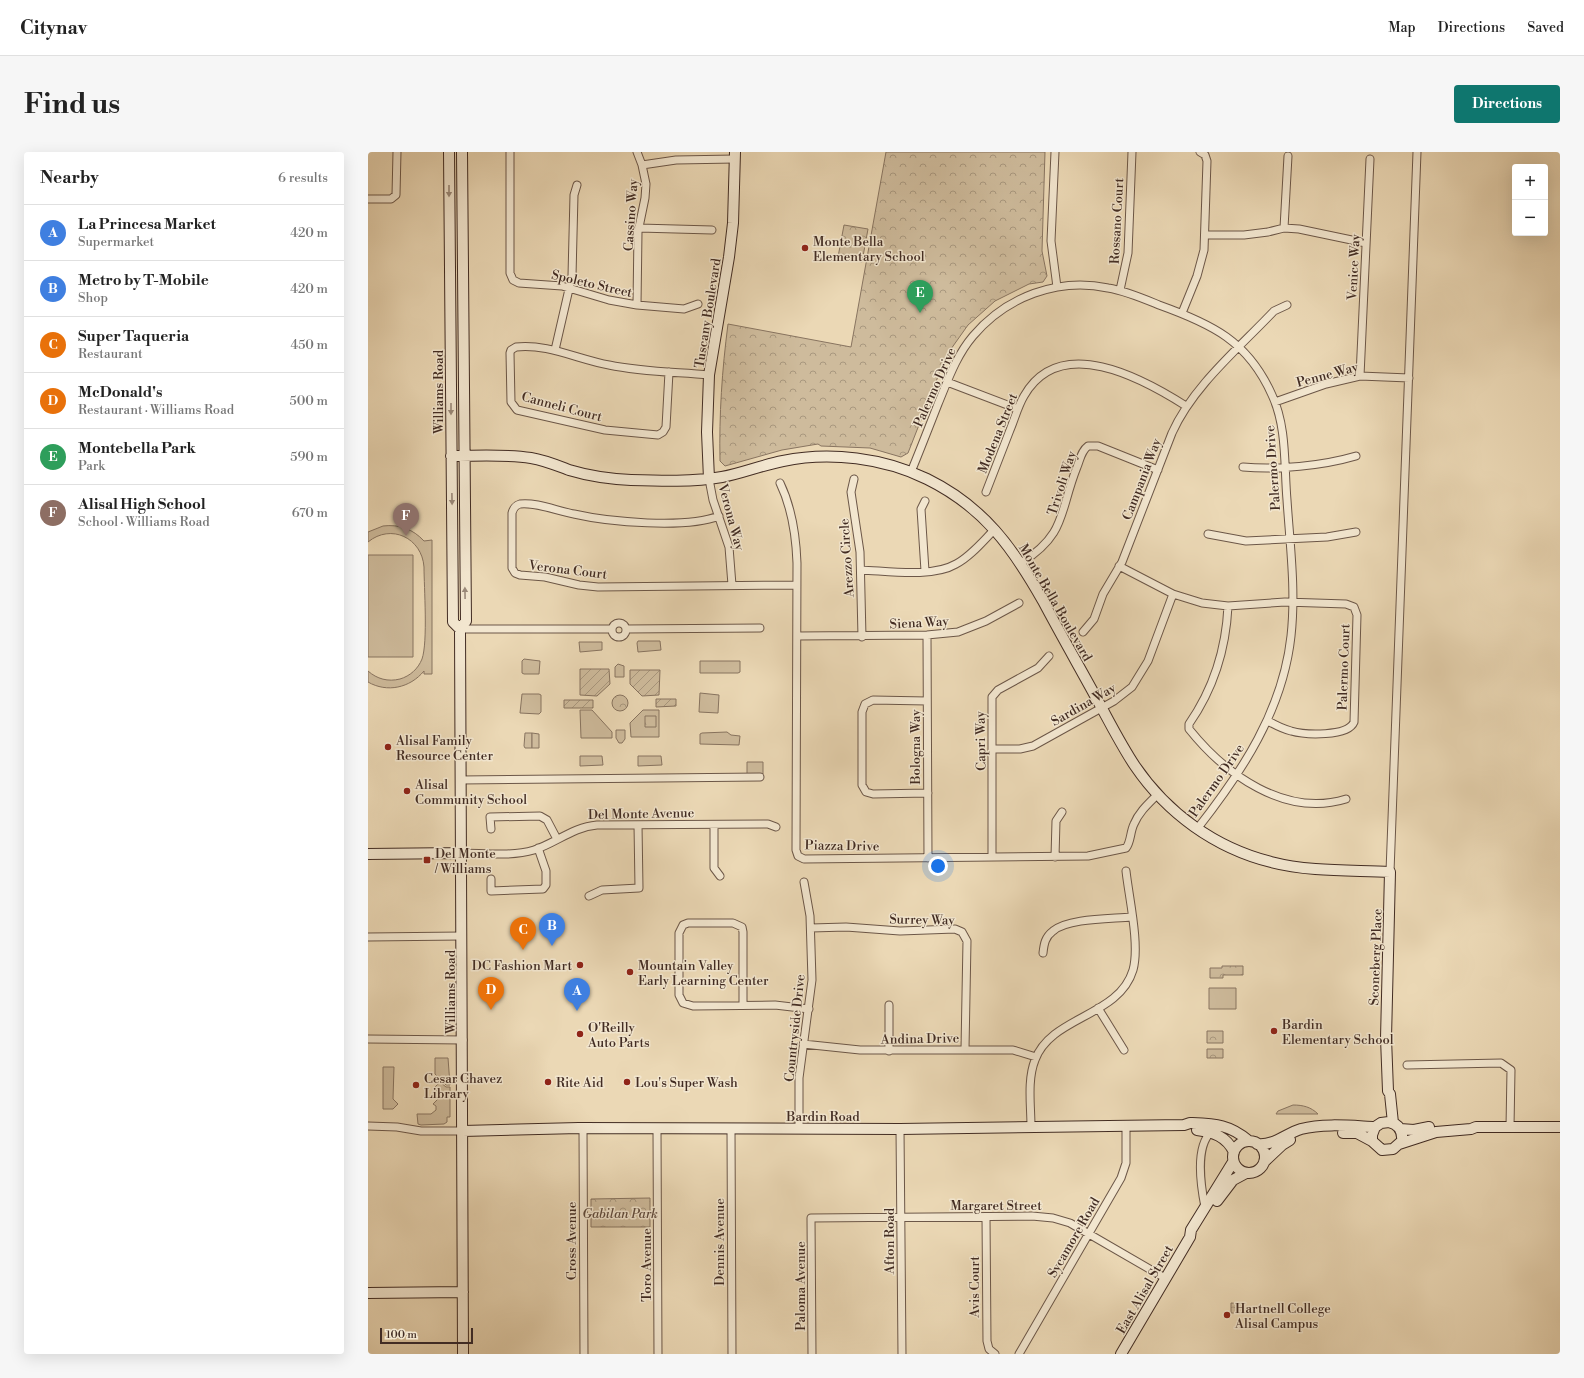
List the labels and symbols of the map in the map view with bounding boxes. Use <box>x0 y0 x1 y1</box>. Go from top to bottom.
street label: Rossano Court <box>1107 177 1127 264</box>
street label: Cassino Way <box>620 178 642 252</box>
one-way arrow <box>446 185 452 198</box>
street label: Venice Way <box>1344 233 1364 302</box>
place label: Monte Bella Elementary School <box>813 234 925 265</box>
marker: Monte Bella Elementary School <box>800 243 810 253</box>
street label: Tuscany Boulevard <box>691 256 725 369</box>
street label: Spoleto Street <box>550 267 634 301</box>
pin: E <box>907 280 933 313</box>
street label: Palermo Drive <box>910 345 960 430</box>
street label: Williams Road <box>431 349 447 435</box>
street label: Penne Way <box>1295 359 1360 391</box>
street label: Canneli Court <box>520 389 604 425</box>
street label: Modena Street <box>975 391 1021 476</box>
one-way arrow <box>448 403 454 416</box>
street label: Palermo Drive <box>1262 424 1284 511</box>
street label: Campania Way <box>1119 436 1165 522</box>
street label: Trivoli Way <box>1044 448 1080 518</box>
street label: Verona Way <box>714 481 748 553</box>
one-way arrow <box>449 493 455 506</box>
pin: F <box>393 503 419 536</box>
street label: Arezzo Circle <box>836 518 858 599</box>
street label: Monte Bella Boulevard <box>1015 541 1096 665</box>
street label: Verona Court <box>527 557 608 583</box>
one-way arrow <box>462 586 468 599</box>
street label: Siena Way <box>889 613 950 633</box>
street label: Palermo Court <box>1334 623 1354 711</box>
street label: Sardina Way <box>1048 680 1119 730</box>
street label: Bologna Way <box>908 709 924 786</box>
street label: Capri Way <box>972 710 990 771</box>
place label: Alisal Family Resource Center <box>395 733 493 764</box>
street label: Palermo Drive <box>1186 741 1248 820</box>
marker: Alisal Family Resource Center <box>383 742 393 752</box>
place label: Alisal Community School <box>414 777 527 808</box>
marker: Alisal Community School <box>402 786 412 796</box>
street label: Del Monte Avenue <box>588 805 695 823</box>
street label: Piazza Drive <box>805 837 880 855</box>
place label: Del Monte / Williams <box>434 846 496 877</box>
marker: Del Monte / Williams <box>422 855 432 865</box>
your location <box>928 856 948 876</box>
street label: Sconeberg Place <box>1366 908 1386 1006</box>
street label: Surrey Way <box>889 911 956 929</box>
pin: B <box>539 913 565 946</box>
pin: C <box>510 917 536 950</box>
street label: Williams Road <box>443 949 459 1035</box>
place label: DC Fashion Mart <box>472 958 572 974</box>
place label: Mountain Valley Early Learning Center <box>638 958 769 989</box>
marker: DC Fashion Mart <box>575 960 585 970</box>
marker: Mountain Valley Early Learning Center <box>625 967 635 977</box>
street label: Countryside Drive <box>781 973 809 1083</box>
pin: D <box>478 977 504 1010</box>
pin: A <box>564 978 590 1011</box>
place label: Bardin Elementary School <box>1281 1017 1394 1048</box>
place label: O'Reilly Auto Parts <box>587 1020 650 1051</box>
marker: Bardin Elementary School <box>1269 1026 1279 1036</box>
marker: O'Reilly Auto Parts <box>575 1029 585 1039</box>
street label: Andina Drive <box>880 1030 960 1048</box>
place label: Cesar Chavez Library <box>424 1071 502 1102</box>
place label: Rite Aid <box>556 1075 604 1091</box>
place label: Lou's Super Wash <box>635 1075 738 1091</box>
marker: Rite Aid <box>543 1077 553 1087</box>
marker: Lou's Super Wash <box>622 1077 632 1087</box>
marker: Cesar Chavez Library <box>411 1080 421 1090</box>
street label: Bardin Road <box>785 1109 860 1125</box>
street label: Sycamore Road <box>1044 1194 1104 1280</box>
street label: Dennis Avenue <box>712 1198 728 1286</box>
street label: Margaret Street <box>950 1198 1042 1214</box>
street label: Cross Avenue <box>564 1201 580 1280</box>
park label: Gabilan Park <box>582 1206 658 1222</box>
street label: Afton Road <box>882 1207 898 1275</box>
street label: Toro Avenue <box>639 1228 655 1302</box>
street label: Paloma Avenue <box>793 1241 809 1331</box>
street label: East Alisal Street <box>1113 1242 1177 1337</box>
street label: Avis Court <box>967 1256 983 1319</box>
place label: Hartnell College Alisal Campus <box>1234 1301 1331 1332</box>
marker: Hartnell College Alisal Campus <box>1222 1310 1232 1320</box>
scale bar <box>380 1326 473 1345</box>

